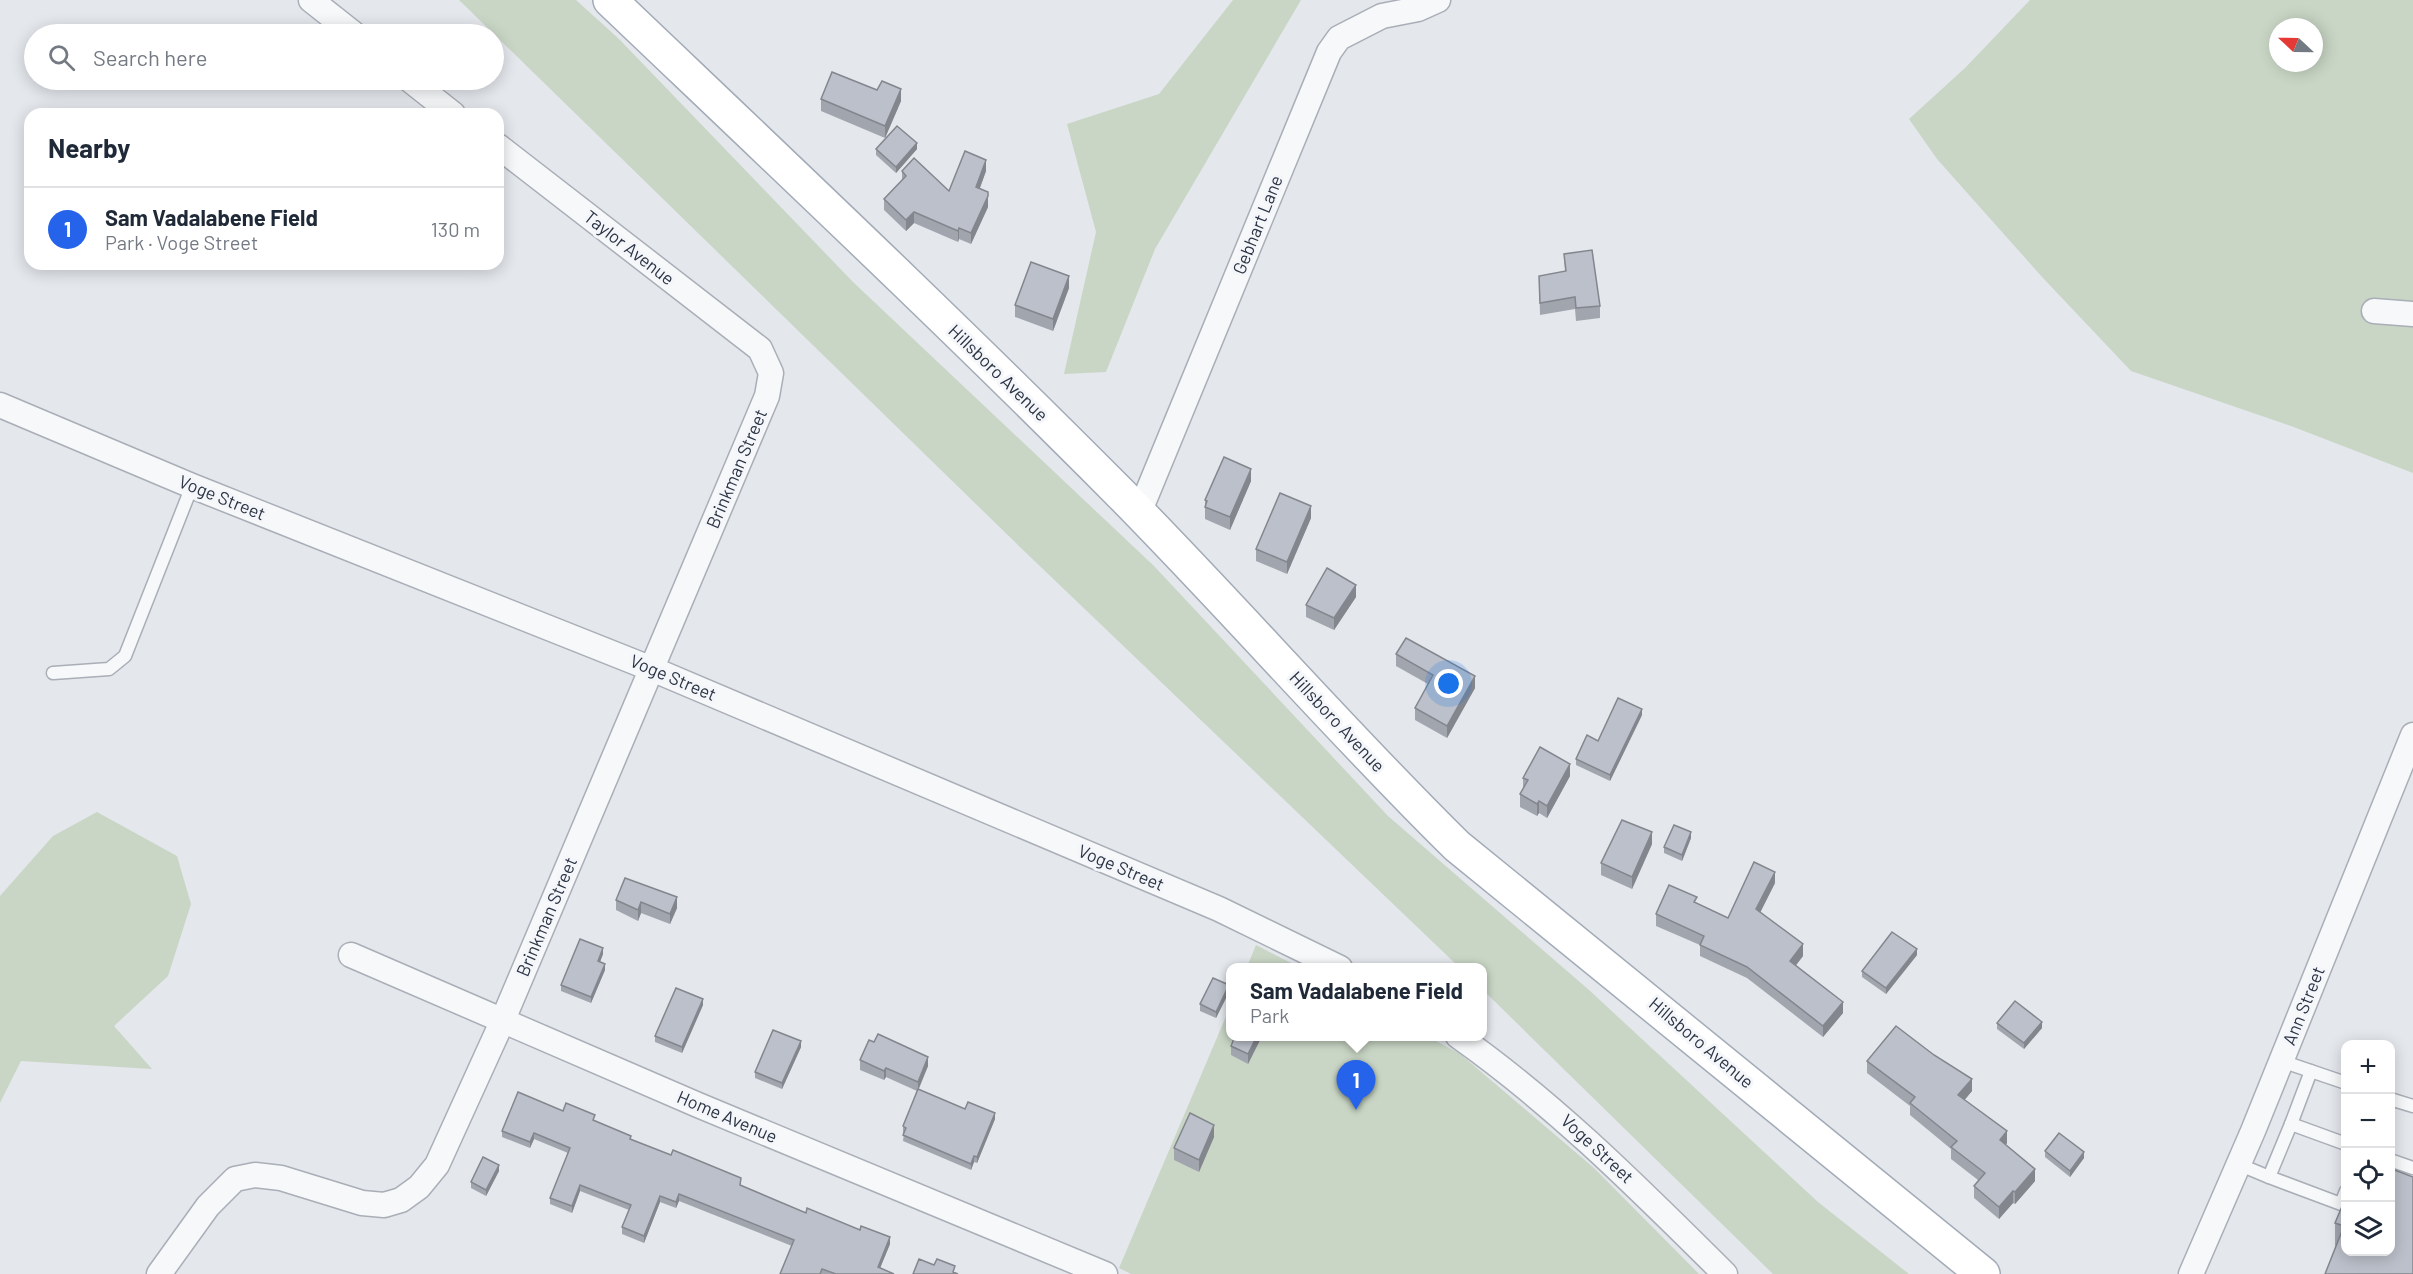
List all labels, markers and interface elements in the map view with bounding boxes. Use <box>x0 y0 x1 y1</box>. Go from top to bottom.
north arrow <box>2269 18 2323 72</box>
search box <box>24 24 504 90</box>
icon: search <box>45 41 78 74</box>
text: Search here <box>93 44 207 70</box>
text: Nearby <box>48 132 130 163</box>
street label: Gebhart Lane <box>1227 172 1287 277</box>
text: Sam Vadalabene Field <box>105 204 318 230</box>
street label: Taylor Avenue <box>580 205 679 289</box>
text: 1 <box>64 217 71 241</box>
text: 130 m <box>431 217 480 241</box>
text: Park · Voge Street <box>105 230 258 254</box>
street label: Hillsboro Avenue <box>944 319 1053 425</box>
street label: Brinkman Street <box>701 406 771 532</box>
street label: Voge Street <box>176 470 269 524</box>
street label: Voge Street <box>627 649 720 705</box>
street label: Hillsboro Avenue <box>1285 666 1390 776</box>
your location <box>1434 669 1463 698</box>
street label: Voge Street <box>1075 839 1168 895</box>
street label: Brinkman Street <box>511 854 581 980</box>
popup <box>1226 963 1487 1041</box>
street label: Ann Street <box>2277 963 2329 1048</box>
text: Sam Vadalabene Field <box>1250 977 1463 1003</box>
street label: Hillsboro Avenue <box>1645 992 1758 1092</box>
text: Park <box>1250 1003 1289 1027</box>
map controls <box>2341 1040 2395 1256</box>
button: + <box>2341 1040 2395 1094</box>
pin: 1 <box>1336 1060 1376 1110</box>
street label: Home Avenue <box>674 1085 781 1147</box>
button: − <box>2341 1094 2395 1148</box>
street label: Voge Street <box>1557 1109 1639 1188</box>
button: locate <box>2341 1148 2395 1202</box>
button: layers <box>2341 1202 2395 1256</box>

